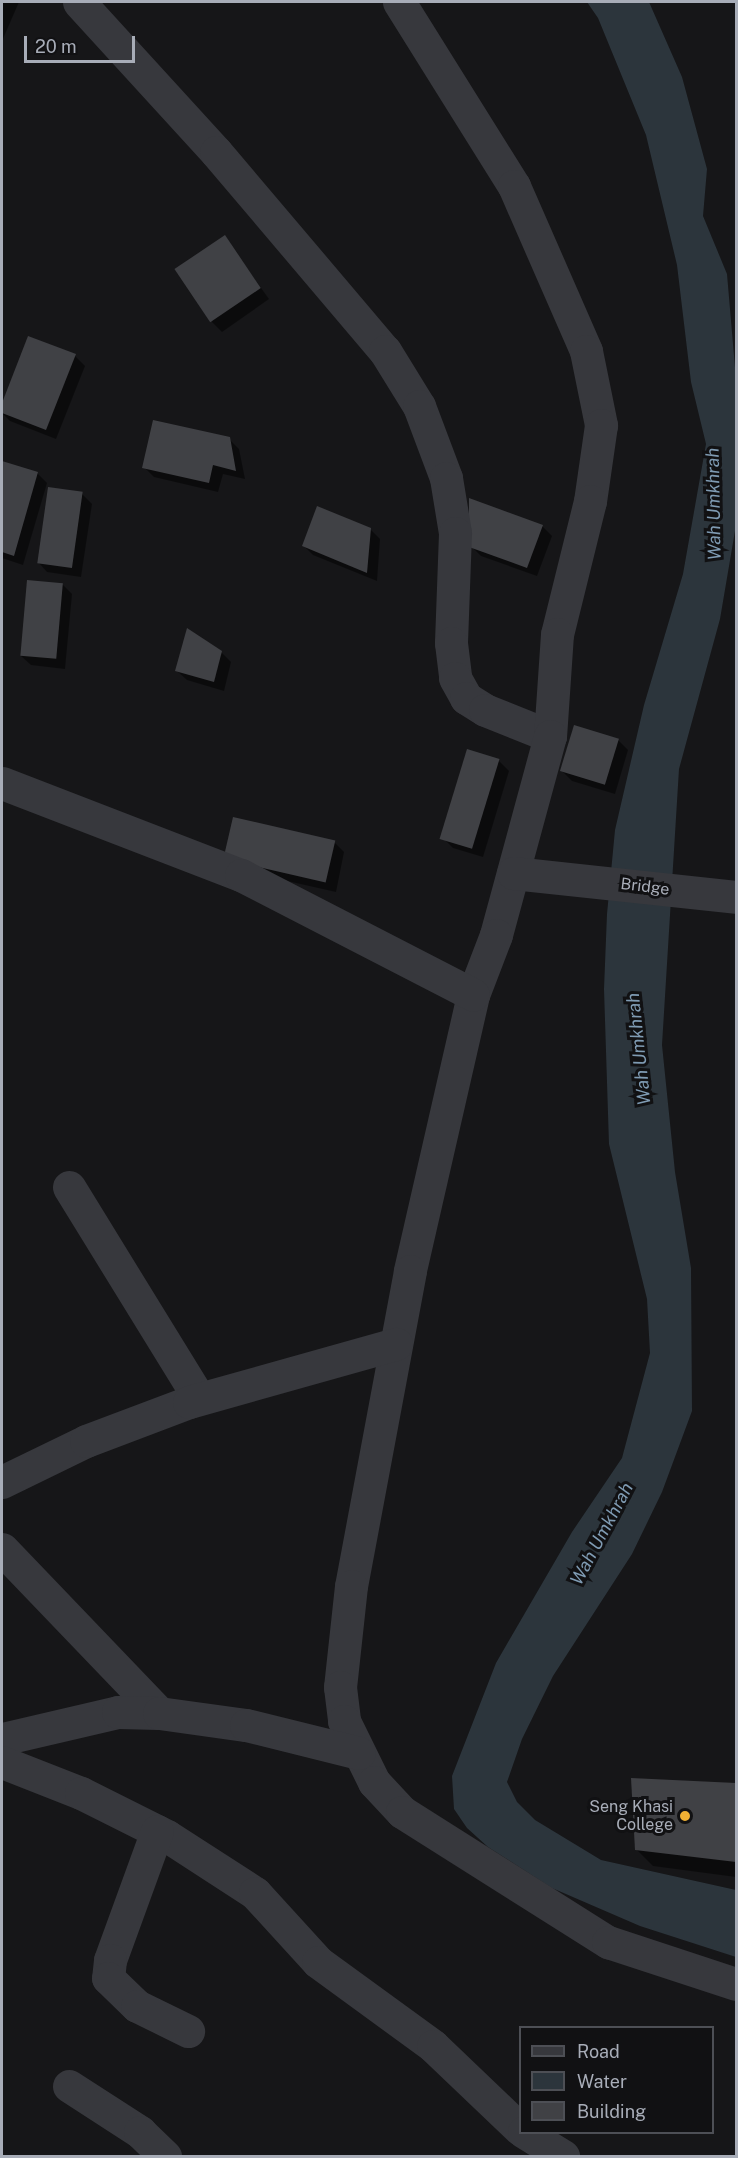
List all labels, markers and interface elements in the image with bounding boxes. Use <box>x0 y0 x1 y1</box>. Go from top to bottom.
scale bar <box>27 24 138 62</box>
text: 20 m <box>35 36 77 57</box>
water label: Wah Umkhrah <box>702 447 726 561</box>
street label: Bridge <box>619 874 671 900</box>
water label: Wah Umkhrah <box>622 992 656 1106</box>
water label: Wah Umkhrah <box>566 1479 638 1589</box>
place label: Seng Khasi College <box>589 1797 673 1835</box>
marker: Seng Khasi College <box>678 1809 692 1823</box>
legend <box>519 2026 714 2134</box>
text: Road <box>577 2041 620 2062</box>
text: Water <box>577 2071 627 2092</box>
text: Building <box>577 2101 646 2122</box>

